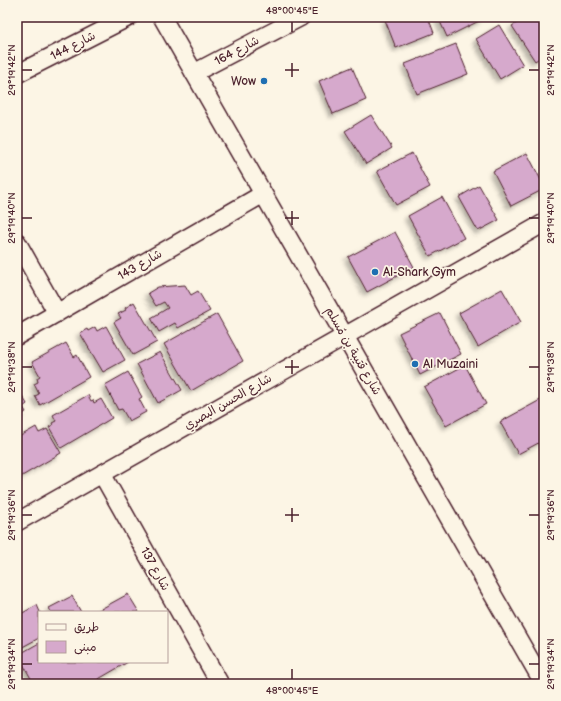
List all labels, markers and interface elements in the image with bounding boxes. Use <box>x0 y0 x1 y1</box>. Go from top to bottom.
text: 48°00'45"E <box>266 5 319 17</box>
street label: شارع 144 <box>48 28 98 65</box>
street label: شارع 164 <box>212 33 262 70</box>
text: 29°19'42"N <box>6 44 18 96</box>
text: 29°19'42"N <box>545 44 557 96</box>
place label: Wow <box>231 74 256 89</box>
marker: Wow <box>259 76 269 86</box>
text: 29°19'40"N <box>6 192 18 244</box>
text: 29°19'40"N <box>545 192 557 244</box>
street label: شارع 143 <box>115 246 165 285</box>
place label: Al-Shark Gym <box>383 265 456 280</box>
marker: Al-Shark Gym <box>370 267 380 277</box>
street label: شارع قتيبة بن مُسلم <box>321 304 384 398</box>
text: 29°19'38"N <box>6 341 18 393</box>
text: 29°19'38"N <box>545 341 557 393</box>
place label: Al Muzaini <box>423 357 478 372</box>
marker: Al Muzaini <box>410 359 420 369</box>
street label: شارع الحسن البصري <box>181 371 275 434</box>
text: 29°19'36"N <box>6 489 18 541</box>
text: 29°19'36"N <box>545 489 557 541</box>
street label: شارع 137 <box>136 545 173 594</box>
legend <box>38 611 168 663</box>
text: طريق <box>74 620 99 635</box>
text: 29°19'34"N <box>6 638 18 690</box>
text: 29°19'34"N <box>545 638 557 690</box>
text: مبنى <box>74 640 97 655</box>
text: 48°00'45"E <box>266 685 319 697</box>

